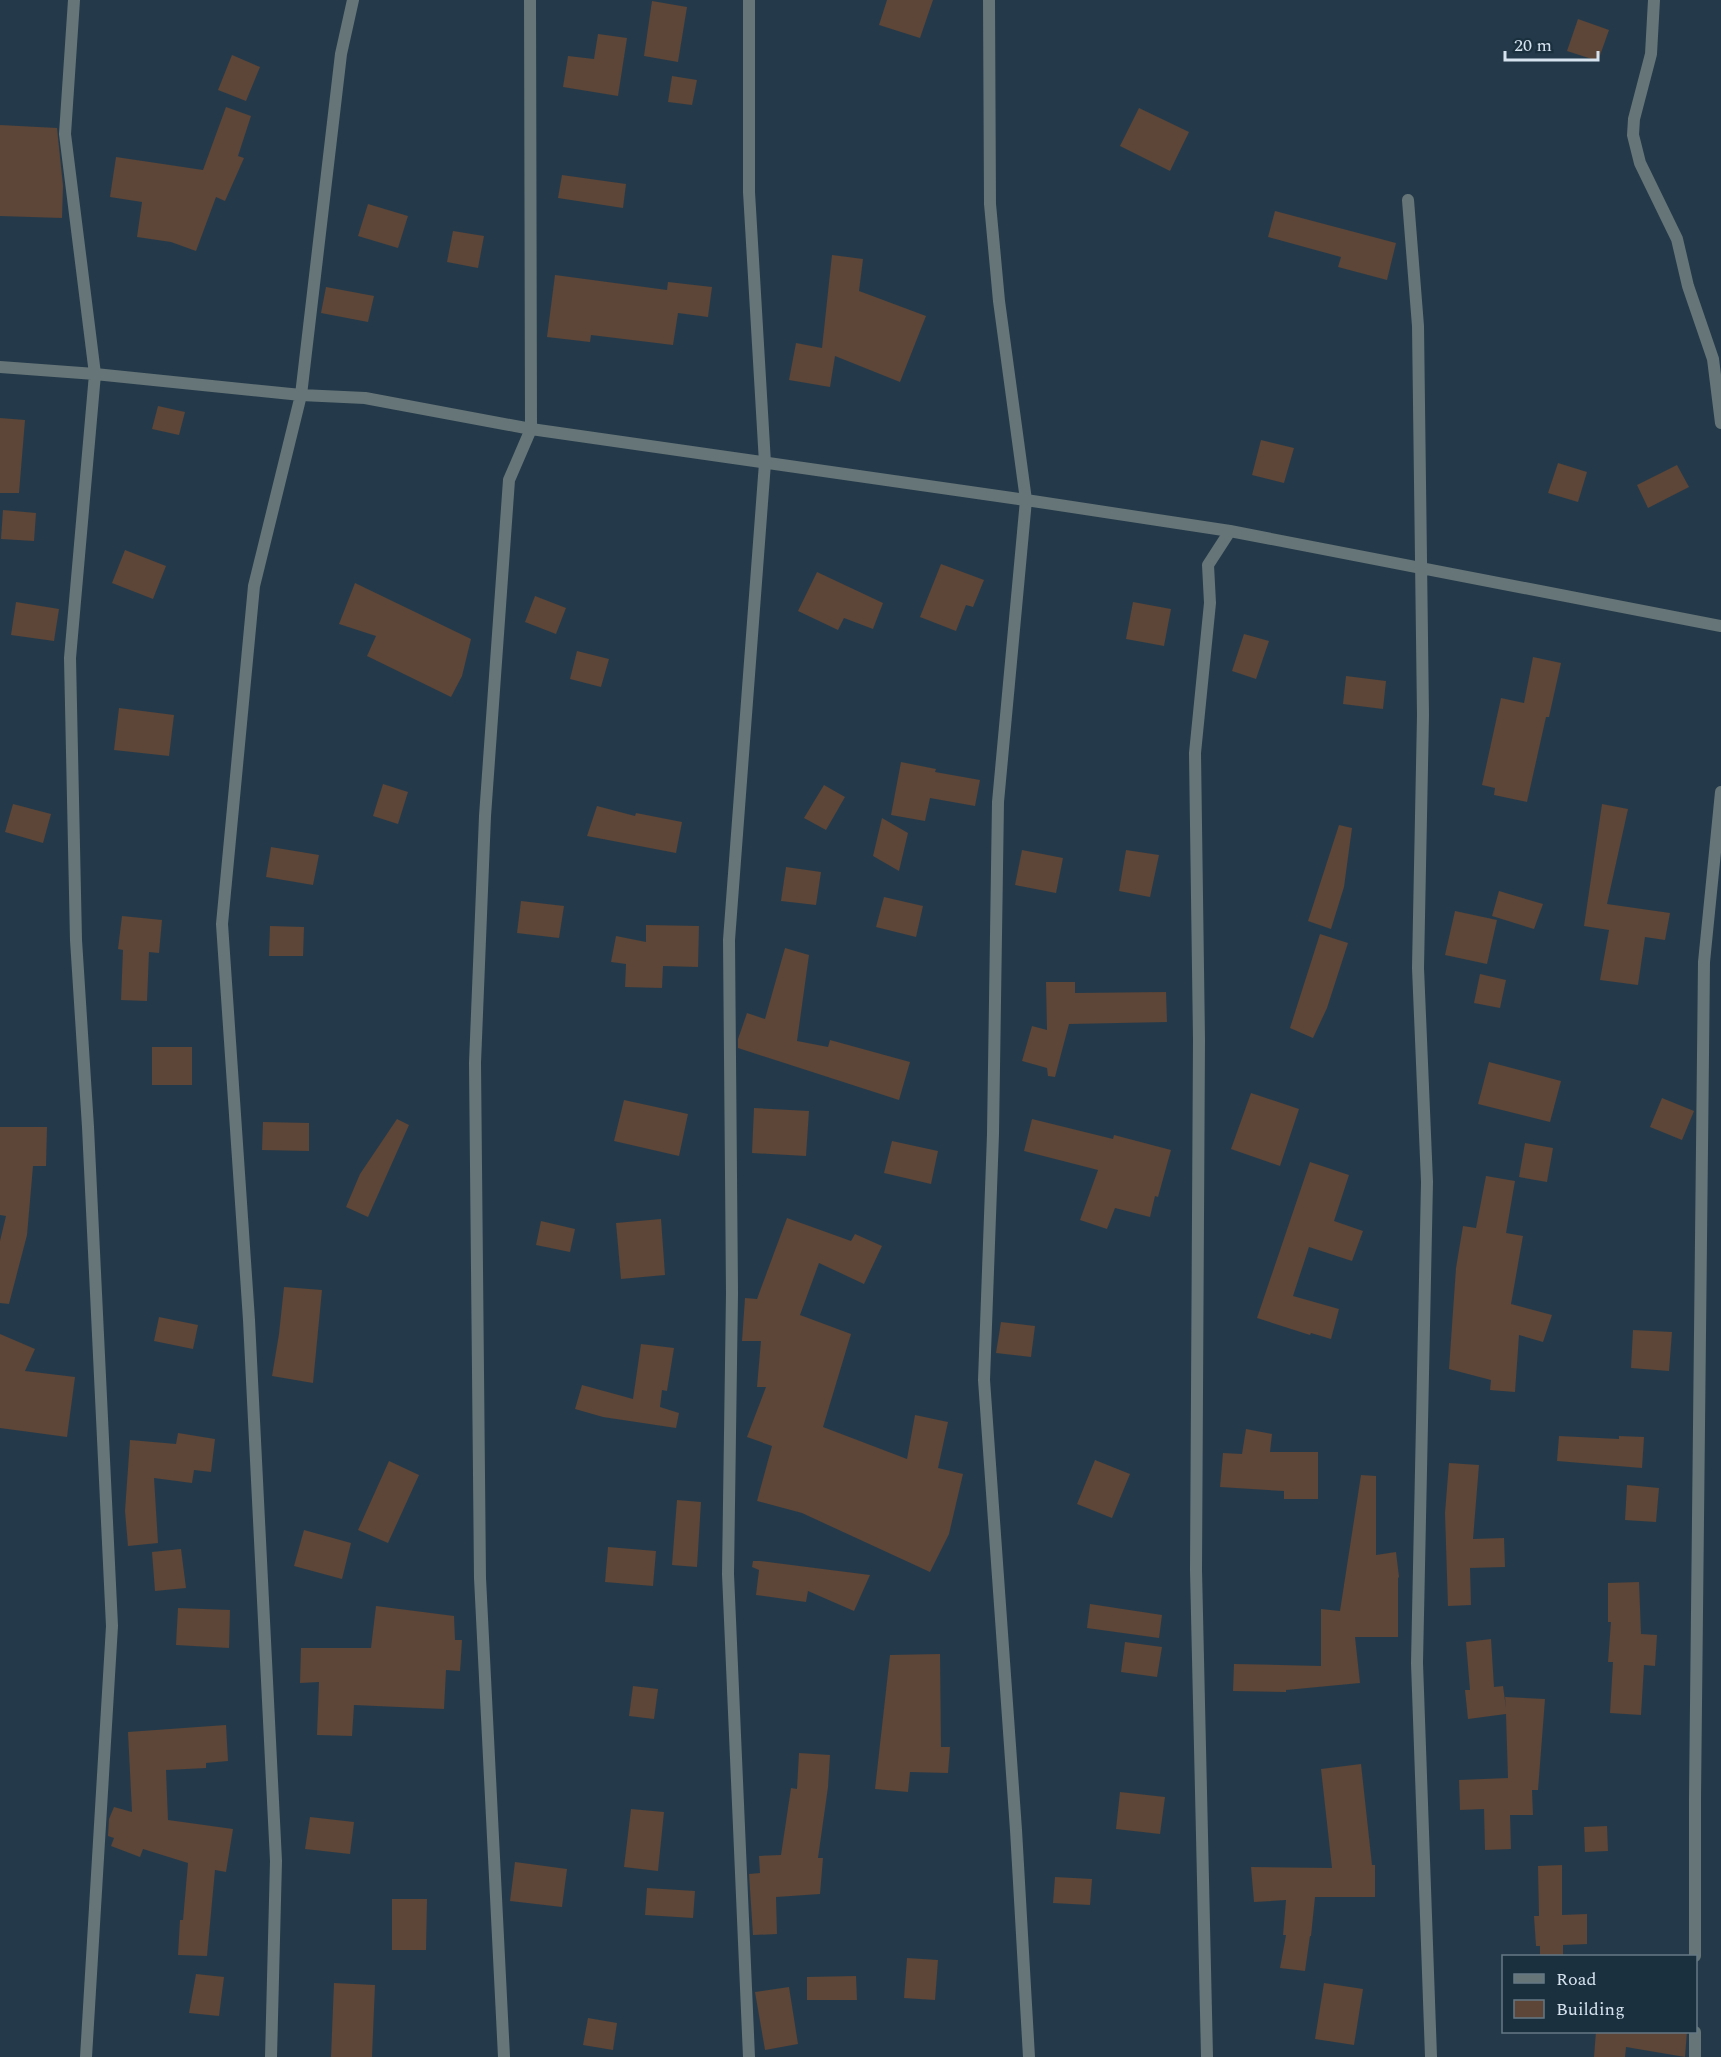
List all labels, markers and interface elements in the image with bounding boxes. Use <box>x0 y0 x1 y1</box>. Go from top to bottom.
scale bar <box>1505 24 1598 62</box>
text: 20 m <box>1514 32 1552 59</box>
legend <box>1502 1955 1697 2033</box>
text: Road <box>1556 1966 1597 1993</box>
text: Building <box>1556 1996 1625 2023</box>

